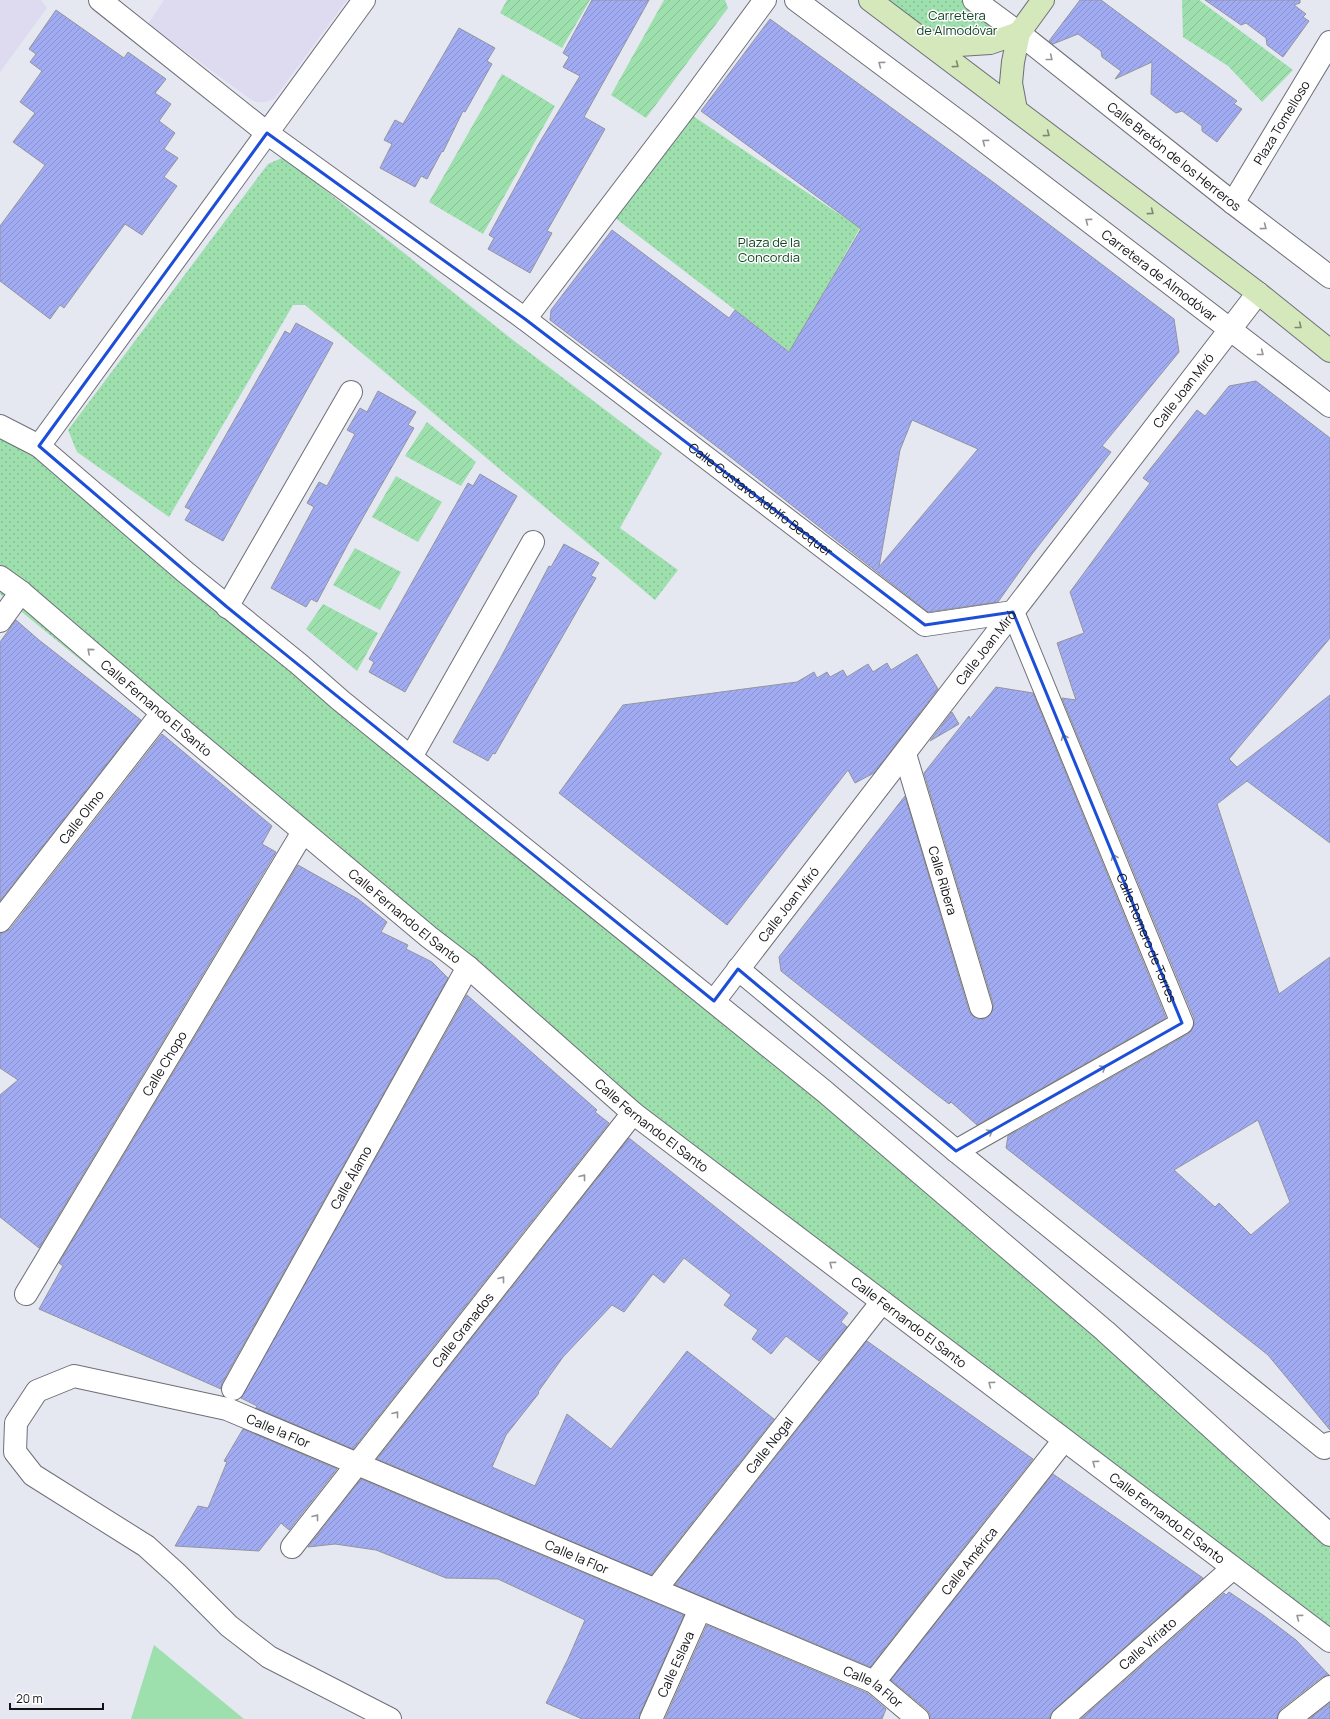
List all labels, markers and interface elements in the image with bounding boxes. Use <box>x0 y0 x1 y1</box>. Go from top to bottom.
park label: Carretera de Almodóvar <box>916 6 998 39</box>
one-way arrow <box>1045 53 1052 60</box>
one-way arrow <box>952 60 959 67</box>
one-way arrow <box>878 61 885 68</box>
street label: Plaza Tomelloso <box>1249 77 1314 168</box>
street label: Calle Bretón de los Herreros <box>1103 97 1245 215</box>
one-way arrow <box>1043 129 1050 136</box>
one-way arrow <box>982 139 989 146</box>
one-way arrow <box>1147 207 1154 215</box>
one-way arrow <box>1085 218 1092 225</box>
one-way arrow <box>1259 222 1266 229</box>
street label: Carretera de Almodóvar <box>1098 225 1221 326</box>
park label: Plaza de la Concordia <box>738 233 800 266</box>
one-way arrow <box>1295 322 1302 329</box>
one-way arrow <box>1257 348 1264 355</box>
street label: Calle Joan Miró <box>1148 349 1218 432</box>
street label: Calle Gustavo Adolfo Becquer <box>685 438 837 561</box>
street label: Calle Joan Miró <box>951 606 1021 689</box>
one-way arrow <box>87 649 95 656</box>
street label: Calle Fernando El Santo <box>97 655 216 760</box>
one-way arrow <box>1061 733 1069 741</box>
street label: Calle Olmo <box>54 786 108 848</box>
street label: Calle Ribera <box>924 844 962 917</box>
one-way arrow <box>1110 853 1118 860</box>
street label: Calle Joan Miró <box>754 863 823 946</box>
street label: Calle Fernando El Santo <box>345 864 465 968</box>
street label: Calle Romero de Torres <box>1112 870 1182 1005</box>
street label: Calle Chopo <box>138 1027 191 1099</box>
one-way arrow <box>1099 1065 1106 1072</box>
street label: Calle Fernando El Santo <box>591 1074 713 1176</box>
one-way arrow <box>986 1129 993 1137</box>
street label: Calle Álamo <box>326 1142 376 1213</box>
one-way arrow <box>578 1174 585 1181</box>
one-way arrow <box>829 1261 836 1268</box>
street label: Calle Fernando El Santo <box>847 1272 971 1372</box>
one-way arrow <box>498 1277 505 1284</box>
street label: Calle Granados <box>427 1289 498 1371</box>
one-way arrow <box>989 1382 996 1389</box>
street label: Calle la Flor <box>244 1409 313 1452</box>
one-way arrow <box>392 1412 399 1419</box>
street label: Calle Nogal <box>741 1413 797 1477</box>
one-way arrow <box>1092 1461 1099 1468</box>
street label: Calle Fernando El Santo <box>1106 1468 1229 1568</box>
one-way arrow <box>311 1514 318 1521</box>
street label: Calle América <box>937 1523 1001 1599</box>
street label: Calle la Flor <box>542 1535 612 1578</box>
street label: Calle Viriato <box>1115 1613 1180 1674</box>
one-way arrow <box>1296 1615 1303 1622</box>
street label: Calle Eslava <box>653 1628 698 1700</box>
street label: Calle la Flor <box>841 1661 907 1712</box>
scale bar <box>10 1685 103 1711</box>
text: 20 m <box>16 1690 43 1707</box>

